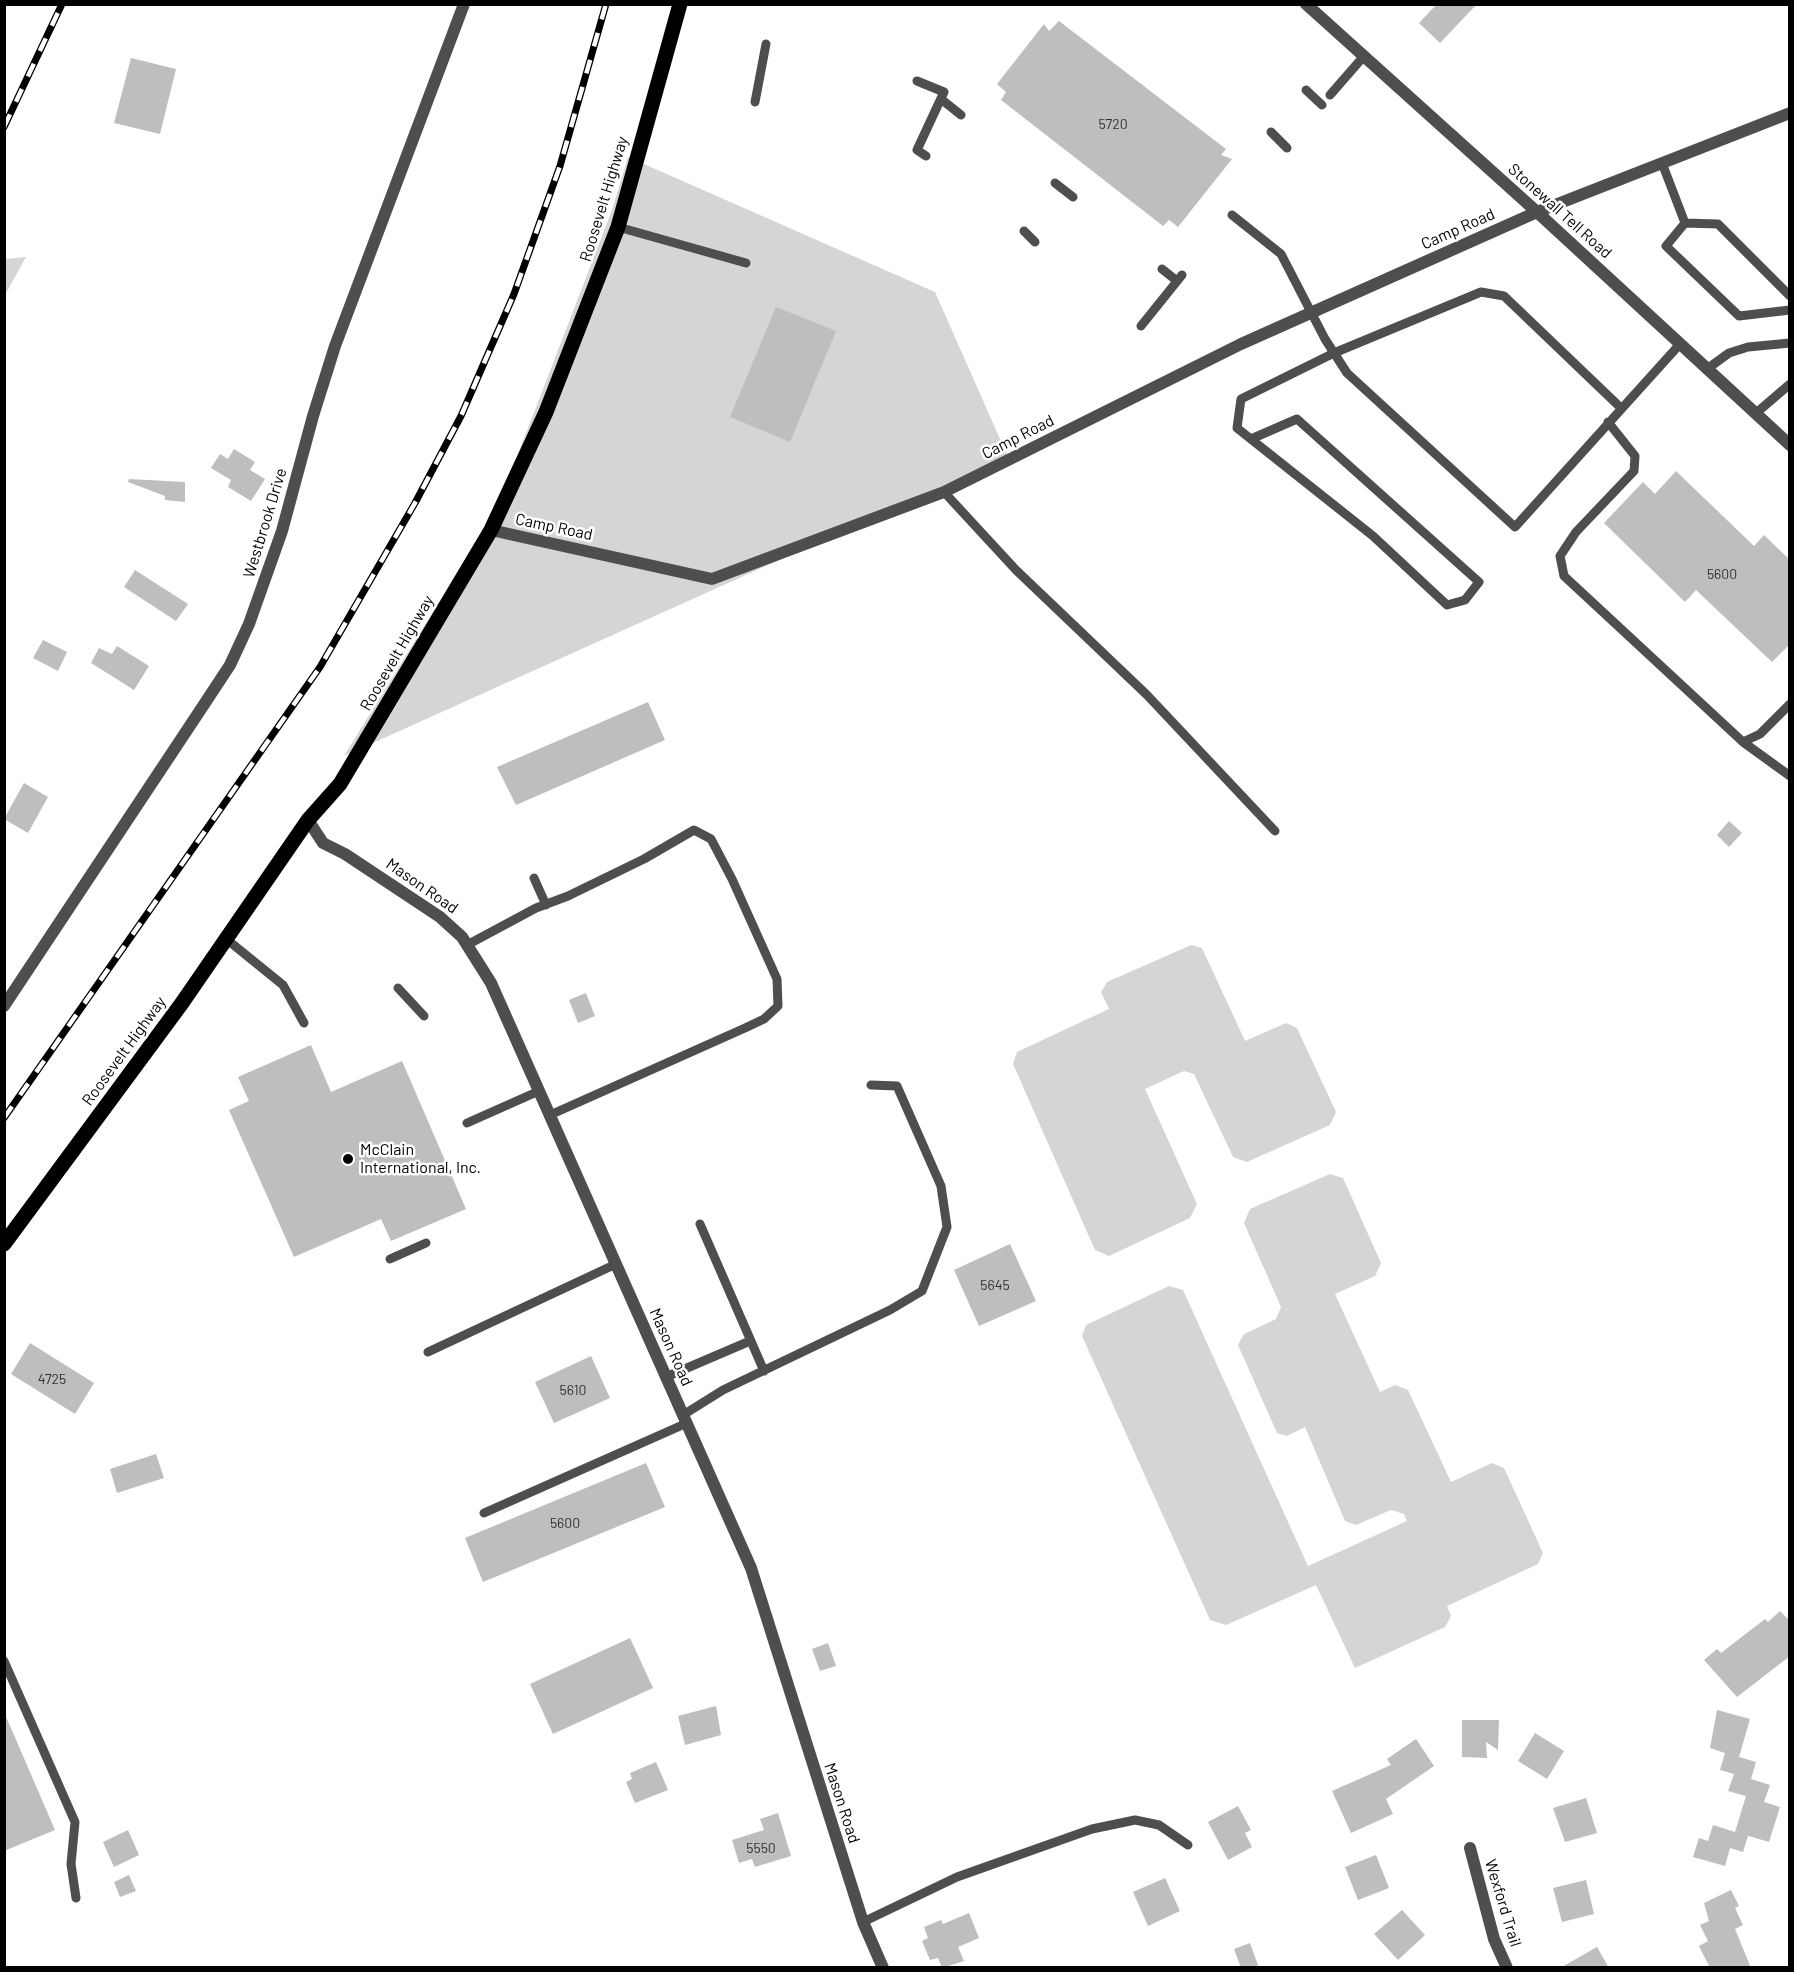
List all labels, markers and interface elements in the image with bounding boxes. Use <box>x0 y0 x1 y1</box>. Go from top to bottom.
house number: 5720 <box>1098 116 1128 132</box>
street label: Roosevelt Highway <box>576 134 632 264</box>
street label: Stonewall Tell Road <box>1504 159 1616 263</box>
street label: Camp Road <box>1418 204 1498 254</box>
street label: Camp Road <box>979 411 1057 463</box>
street label: Westbrook Drive <box>239 466 291 580</box>
street label: Camp Road <box>514 509 594 545</box>
house number: 5600 <box>1707 566 1737 582</box>
street label: Roosevelt Highway <box>356 592 438 714</box>
street label: Mason Road <box>382 854 462 918</box>
street label: Roosevelt Highway <box>78 993 170 1109</box>
place label: McClain International, Inc. <box>360 1140 481 1178</box>
marker: McClain International, Inc. <box>341 1152 355 1166</box>
house number: 5645 <box>980 1277 1010 1293</box>
street label: Mason Road <box>645 1305 697 1389</box>
house number: 4725 <box>38 1371 66 1387</box>
house number: 5610 <box>560 1382 586 1398</box>
house number: 5600 <box>550 1515 580 1531</box>
street label: Mason Road <box>820 1760 864 1846</box>
house number: 5550 <box>746 1840 776 1856</box>
street label: Wexford Trail <box>1481 1857 1525 1949</box>

